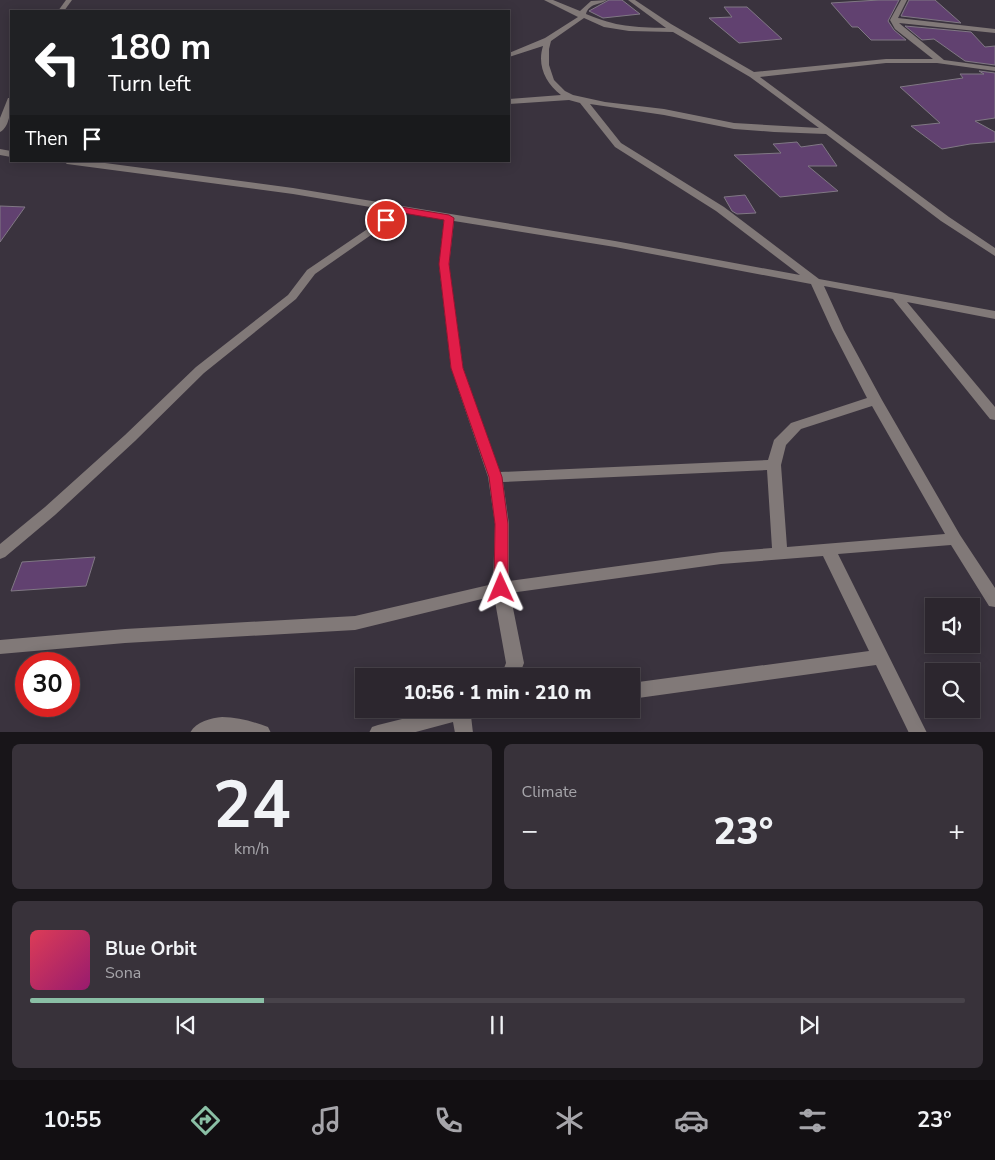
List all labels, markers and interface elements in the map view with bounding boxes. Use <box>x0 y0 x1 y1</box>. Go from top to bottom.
text: 180 m <box>108 24 211 71</box>
icon: left <box>25 30 90 95</box>
text: Turn left <box>108 69 191 99</box>
icon: arrive <box>78 125 106 153</box>
text: Then <box>25 126 68 152</box>
pin <box>365 199 407 241</box>
icon: arrive <box>372 206 400 234</box>
position arrow <box>474 561 526 613</box>
map controls <box>925 598 980 718</box>
button: sound <box>925 598 980 653</box>
speed limit sign: 30 <box>15 652 80 717</box>
button: search <box>925 663 980 718</box>
text: 10:56 · 1 min · 210 m <box>404 680 591 706</box>
text: 24 <box>213 761 291 850</box>
text: Climate <box>522 781 577 803</box>
text: 23° <box>713 806 773 857</box>
text: − <box>522 812 538 850</box>
text: + <box>948 812 965 850</box>
text: km/h <box>234 838 269 860</box>
text: Blue Orbit <box>105 936 196 962</box>
text: Sona <box>105 962 141 984</box>
icon: previous <box>172 1011 200 1039</box>
icon: pause <box>483 1011 511 1039</box>
icon: next <box>795 1011 823 1039</box>
icon: directions <box>188 1103 223 1138</box>
icon: music <box>309 1103 344 1138</box>
icon: phone <box>431 1103 466 1138</box>
icon: climate <box>552 1103 587 1138</box>
icon: car <box>674 1103 709 1138</box>
icon: filters <box>795 1103 830 1138</box>
text: 10:55 <box>43 1105 102 1135</box>
text: 23° <box>917 1105 952 1135</box>

